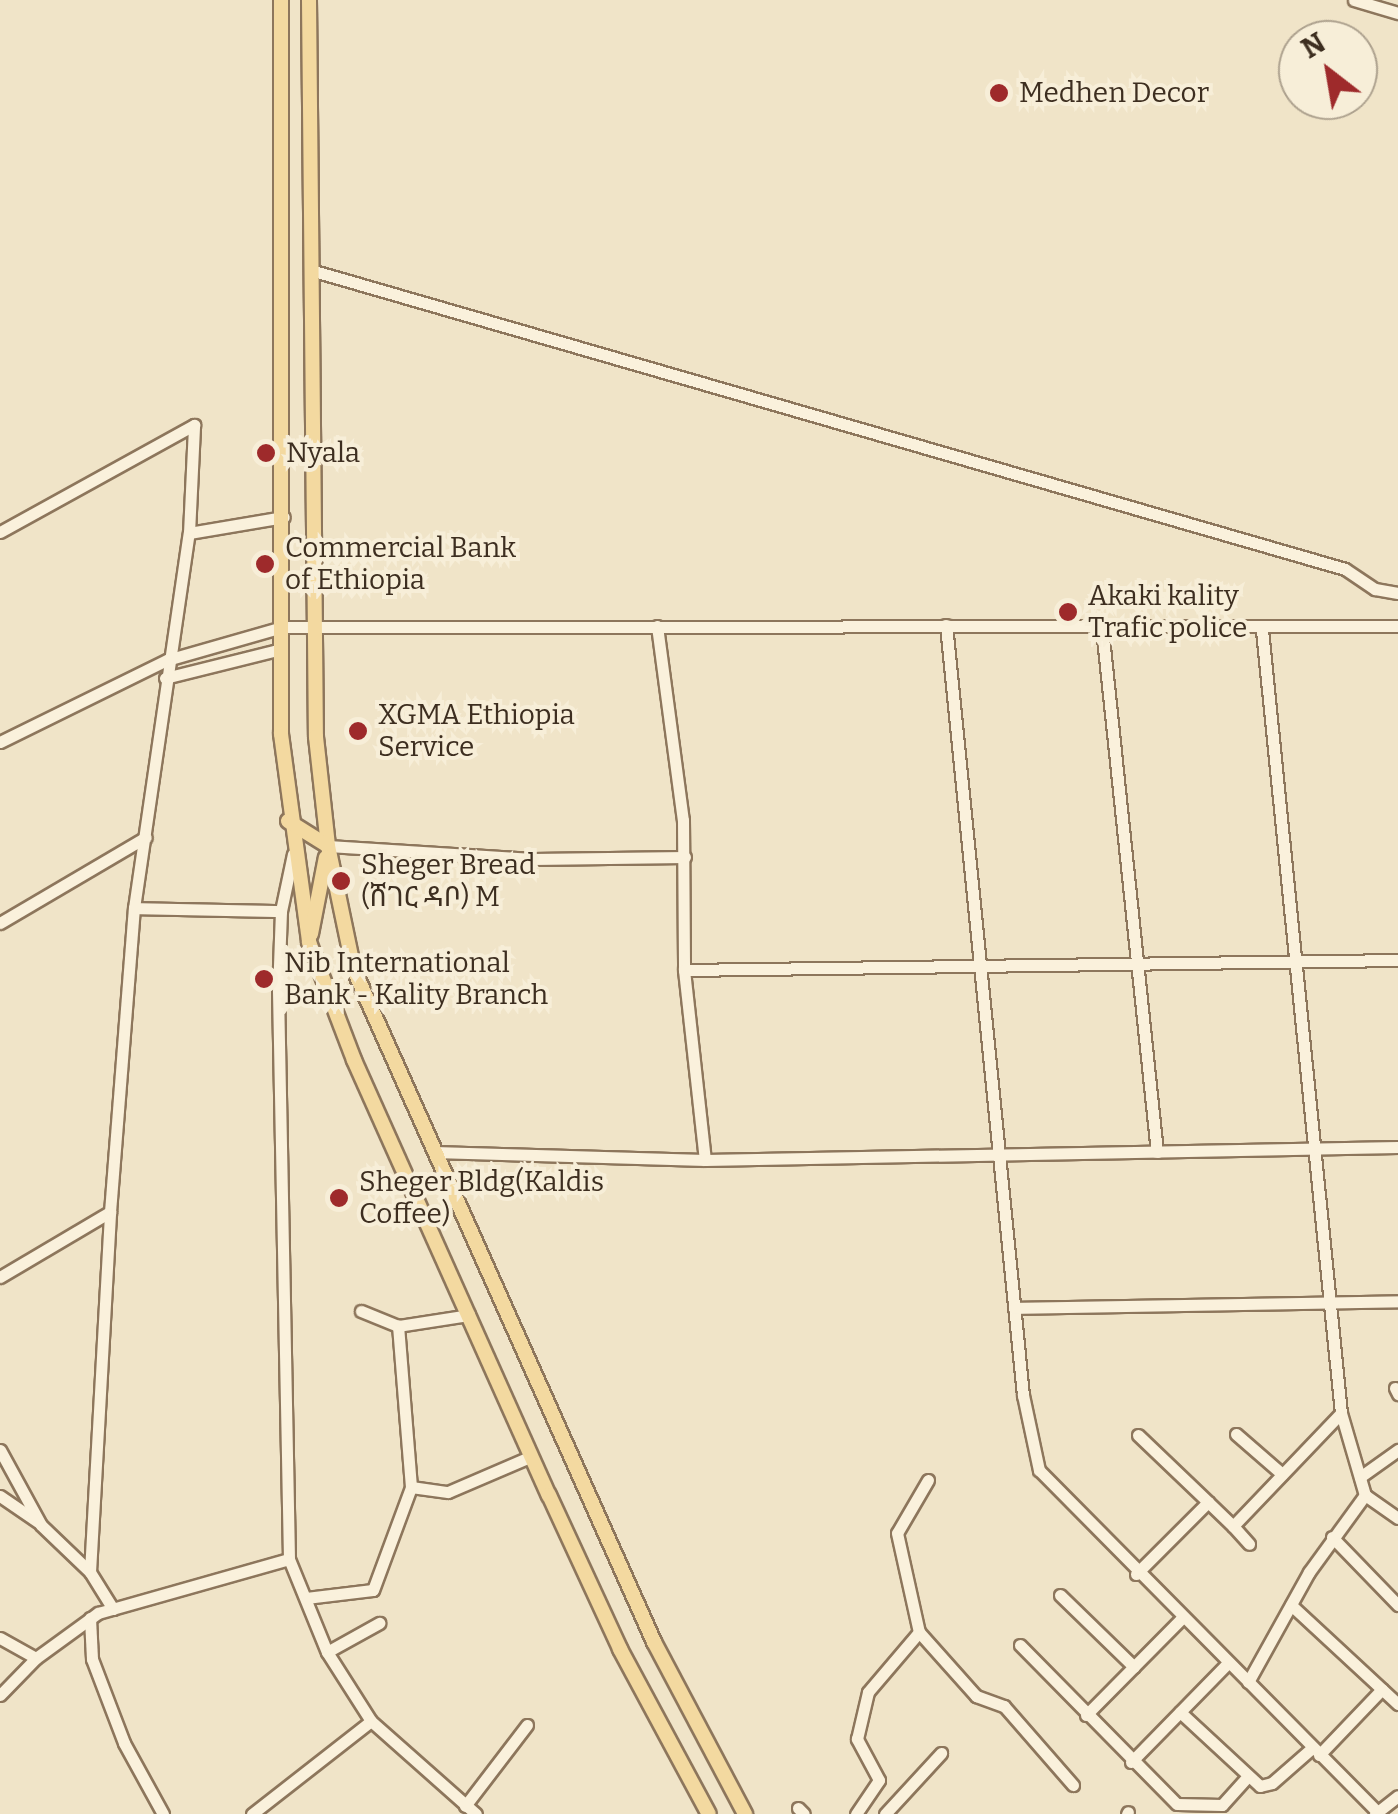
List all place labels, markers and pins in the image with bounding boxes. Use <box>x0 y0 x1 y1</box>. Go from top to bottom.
place label: Medhen Decor <box>1019 76 1209 110</box>
marker: Medhen Decor <box>988 82 1010 104</box>
place label: Nyala <box>286 436 360 470</box>
marker: Nyala <box>255 442 277 464</box>
place label: Commercial Bank of Ethiopia <box>285 531 516 597</box>
marker: Commercial Bank of Ethiopia <box>254 553 276 575</box>
place label: Akaki kality Trafic police <box>1088 579 1247 645</box>
marker: Akaki kality Trafic police <box>1057 601 1079 623</box>
place label: XGMA Ethiopia Service <box>378 698 575 764</box>
marker: XGMA Ethiopia Service <box>347 720 369 742</box>
place label: Sheger Bread (ሸገር ዳቦ) M <box>361 848 536 914</box>
marker: Sheger Bread (ሸገር ዳቦ) M <box>330 870 352 892</box>
place label: Nib International Bank - Kality Branch <box>284 946 548 1012</box>
marker: Nib International Bank - Kality Branch <box>253 968 275 990</box>
place label: Sheger Bldg(Kaldis Coffee) <box>359 1165 604 1231</box>
marker: Sheger Bldg(Kaldis Coffee) <box>328 1187 350 1209</box>

